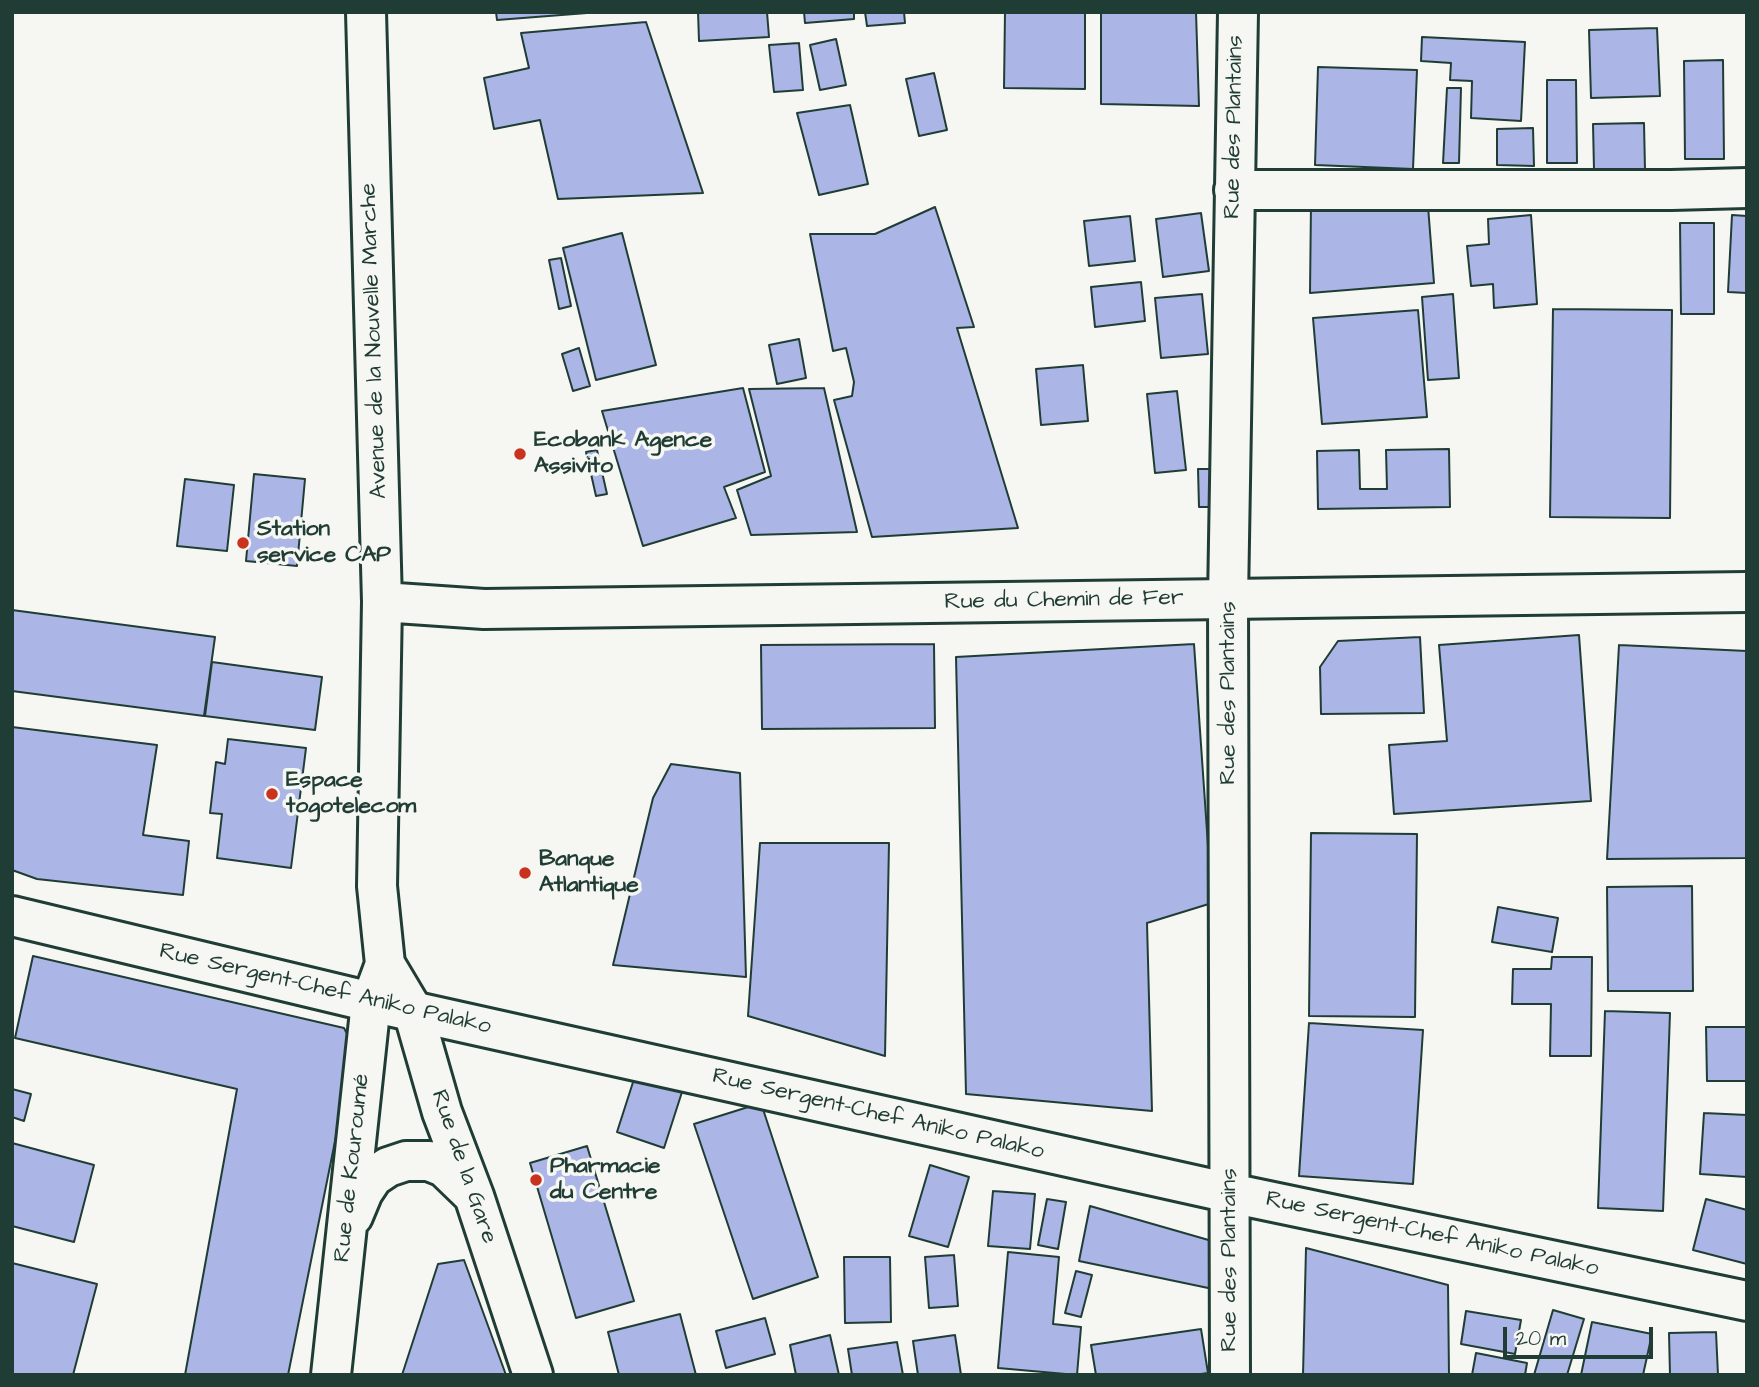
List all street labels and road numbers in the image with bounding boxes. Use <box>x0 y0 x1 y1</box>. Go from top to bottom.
street label: Rue des Plantains <box>1220 35 1250 219</box>
street label: Avenue de la Nouvelle Marche <box>356 183 394 499</box>
street label: Rue du Chemin de Fer <box>944 585 1184 617</box>
street label: Rue des Plantains <box>1215 601 1243 785</box>
street label: Rue Sergent-Chef Aniko Palako <box>156 938 494 1042</box>
street label: Rue Sergent-Chef Aniko Palako <box>709 1063 1047 1167</box>
street label: Rue de Kouroumé <box>329 1072 377 1264</box>
street label: Rue de la Gare <box>424 1087 502 1247</box>
street label: Rue des Plantains <box>1216 1168 1244 1352</box>
street label: Rue Sergent-Chef Aniko Palako <box>1263 1186 1601 1284</box>

